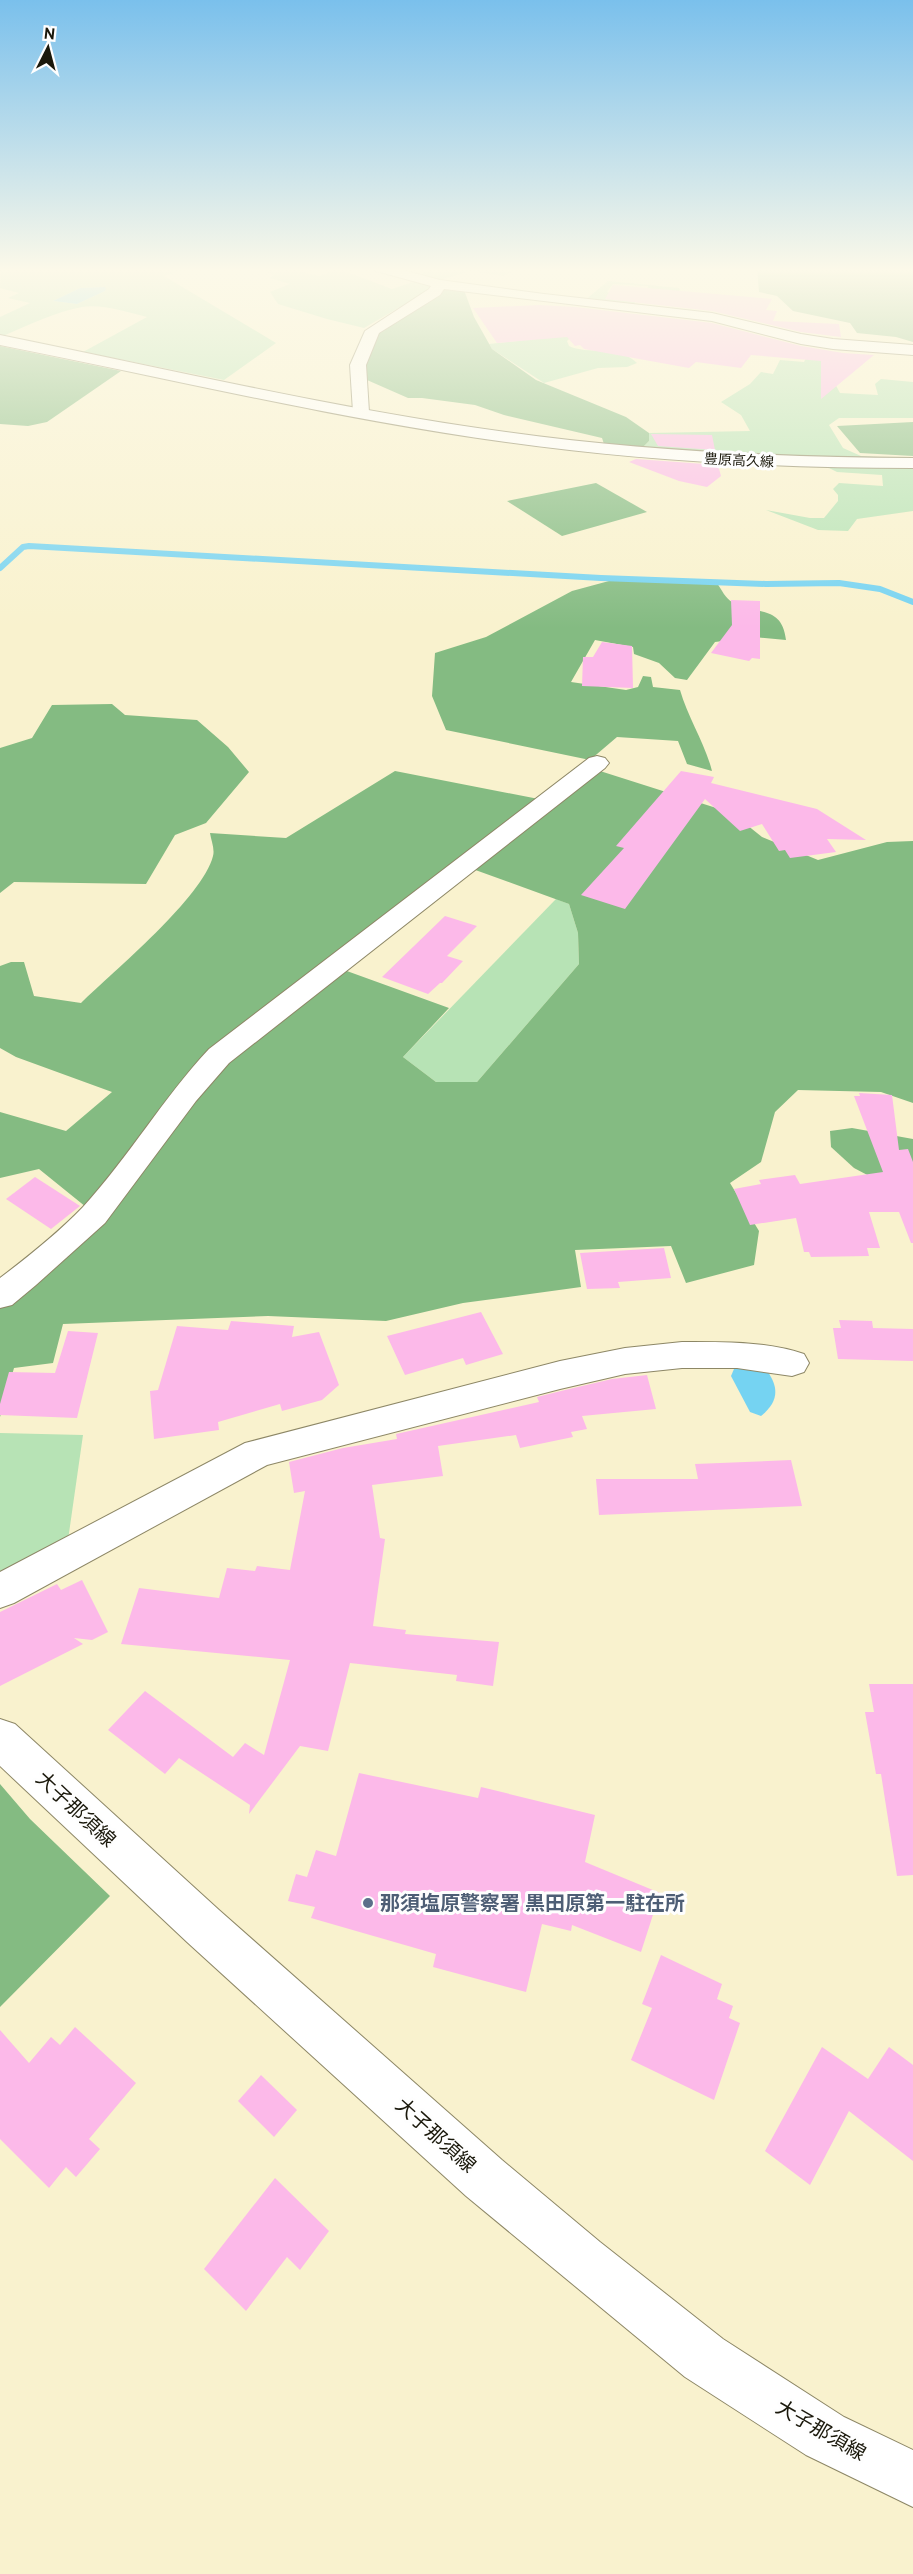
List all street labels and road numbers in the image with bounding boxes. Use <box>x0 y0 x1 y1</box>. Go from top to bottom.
street label: 豊原高久線 <box>704 451 774 472</box>
street label: 大子那須線 <box>29 1767 120 1854</box>
street label: 大子那須線 <box>389 2093 481 2180</box>
street label: 大子那須線 <box>770 2395 870 2468</box>

